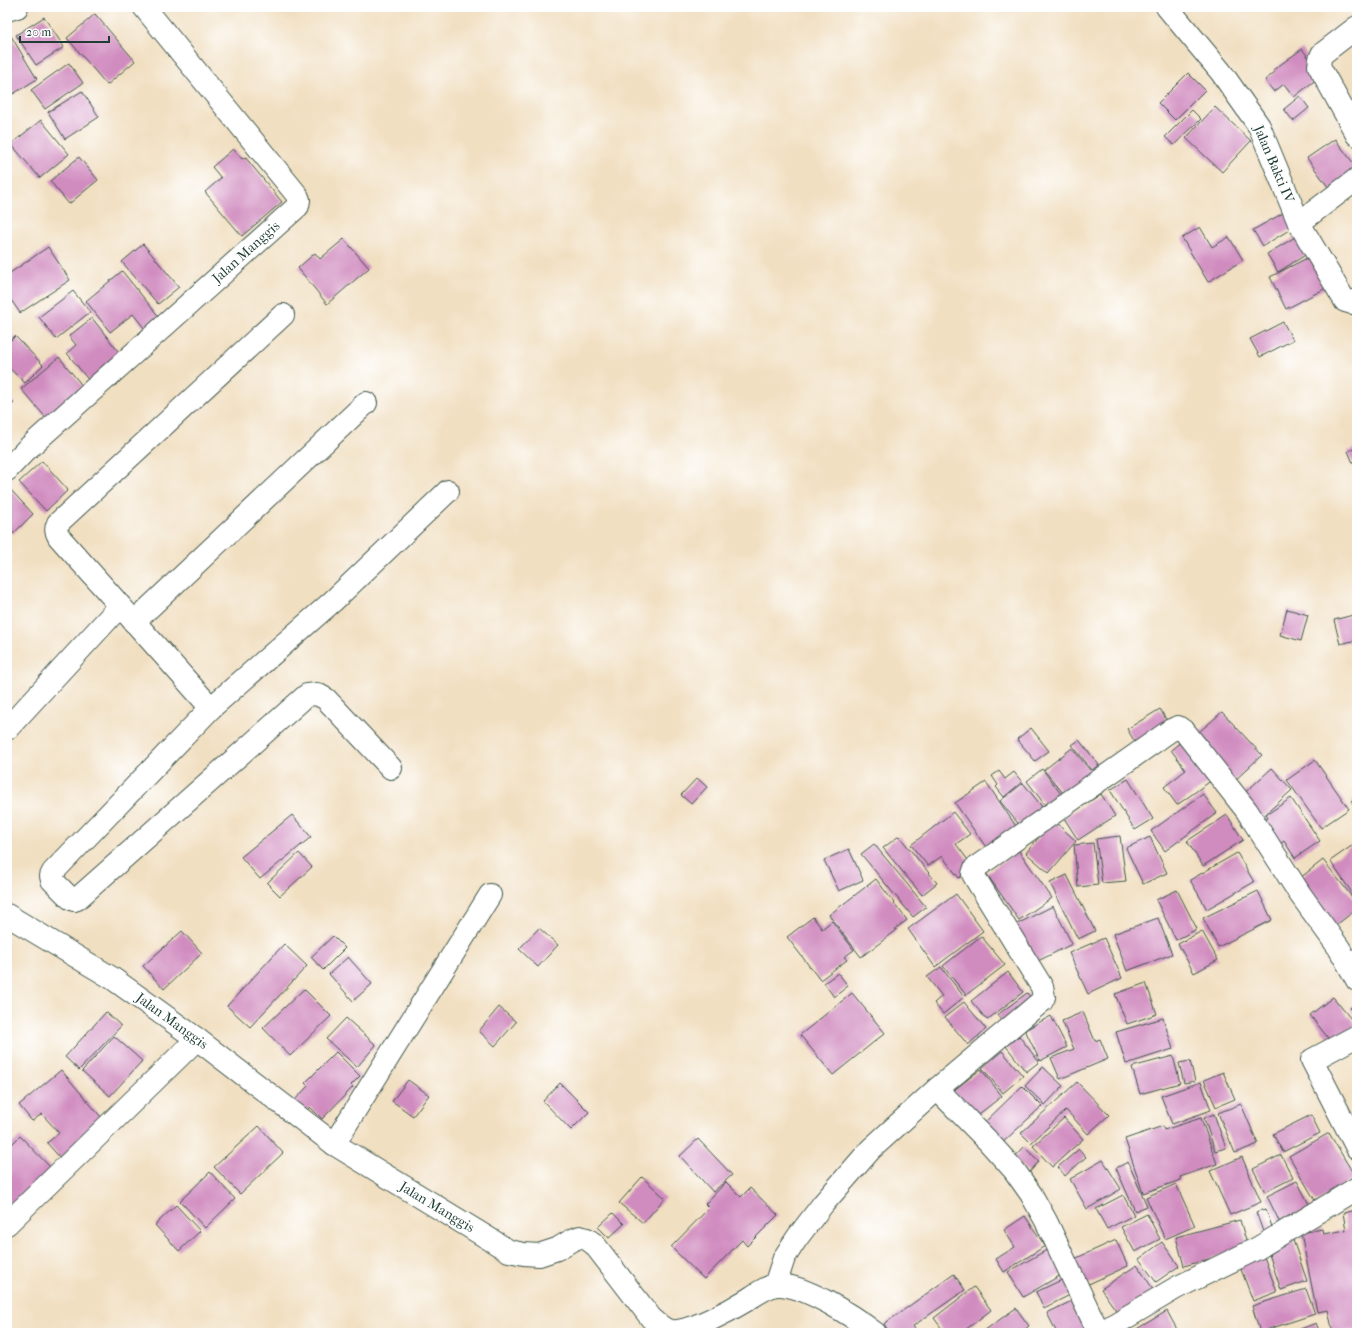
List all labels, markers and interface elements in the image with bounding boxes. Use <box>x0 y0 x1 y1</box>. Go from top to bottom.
scale bar <box>20 18 109 44</box>
text: 20 m <box>26 25 51 39</box>
street label: Jalan Bakti IV <box>1250 122 1298 206</box>
street label: Jalan Manggis <box>208 217 283 287</box>
street label: Jalan Manggis <box>132 989 211 1053</box>
street label: Jalan Manggis <box>395 1177 478 1236</box>

